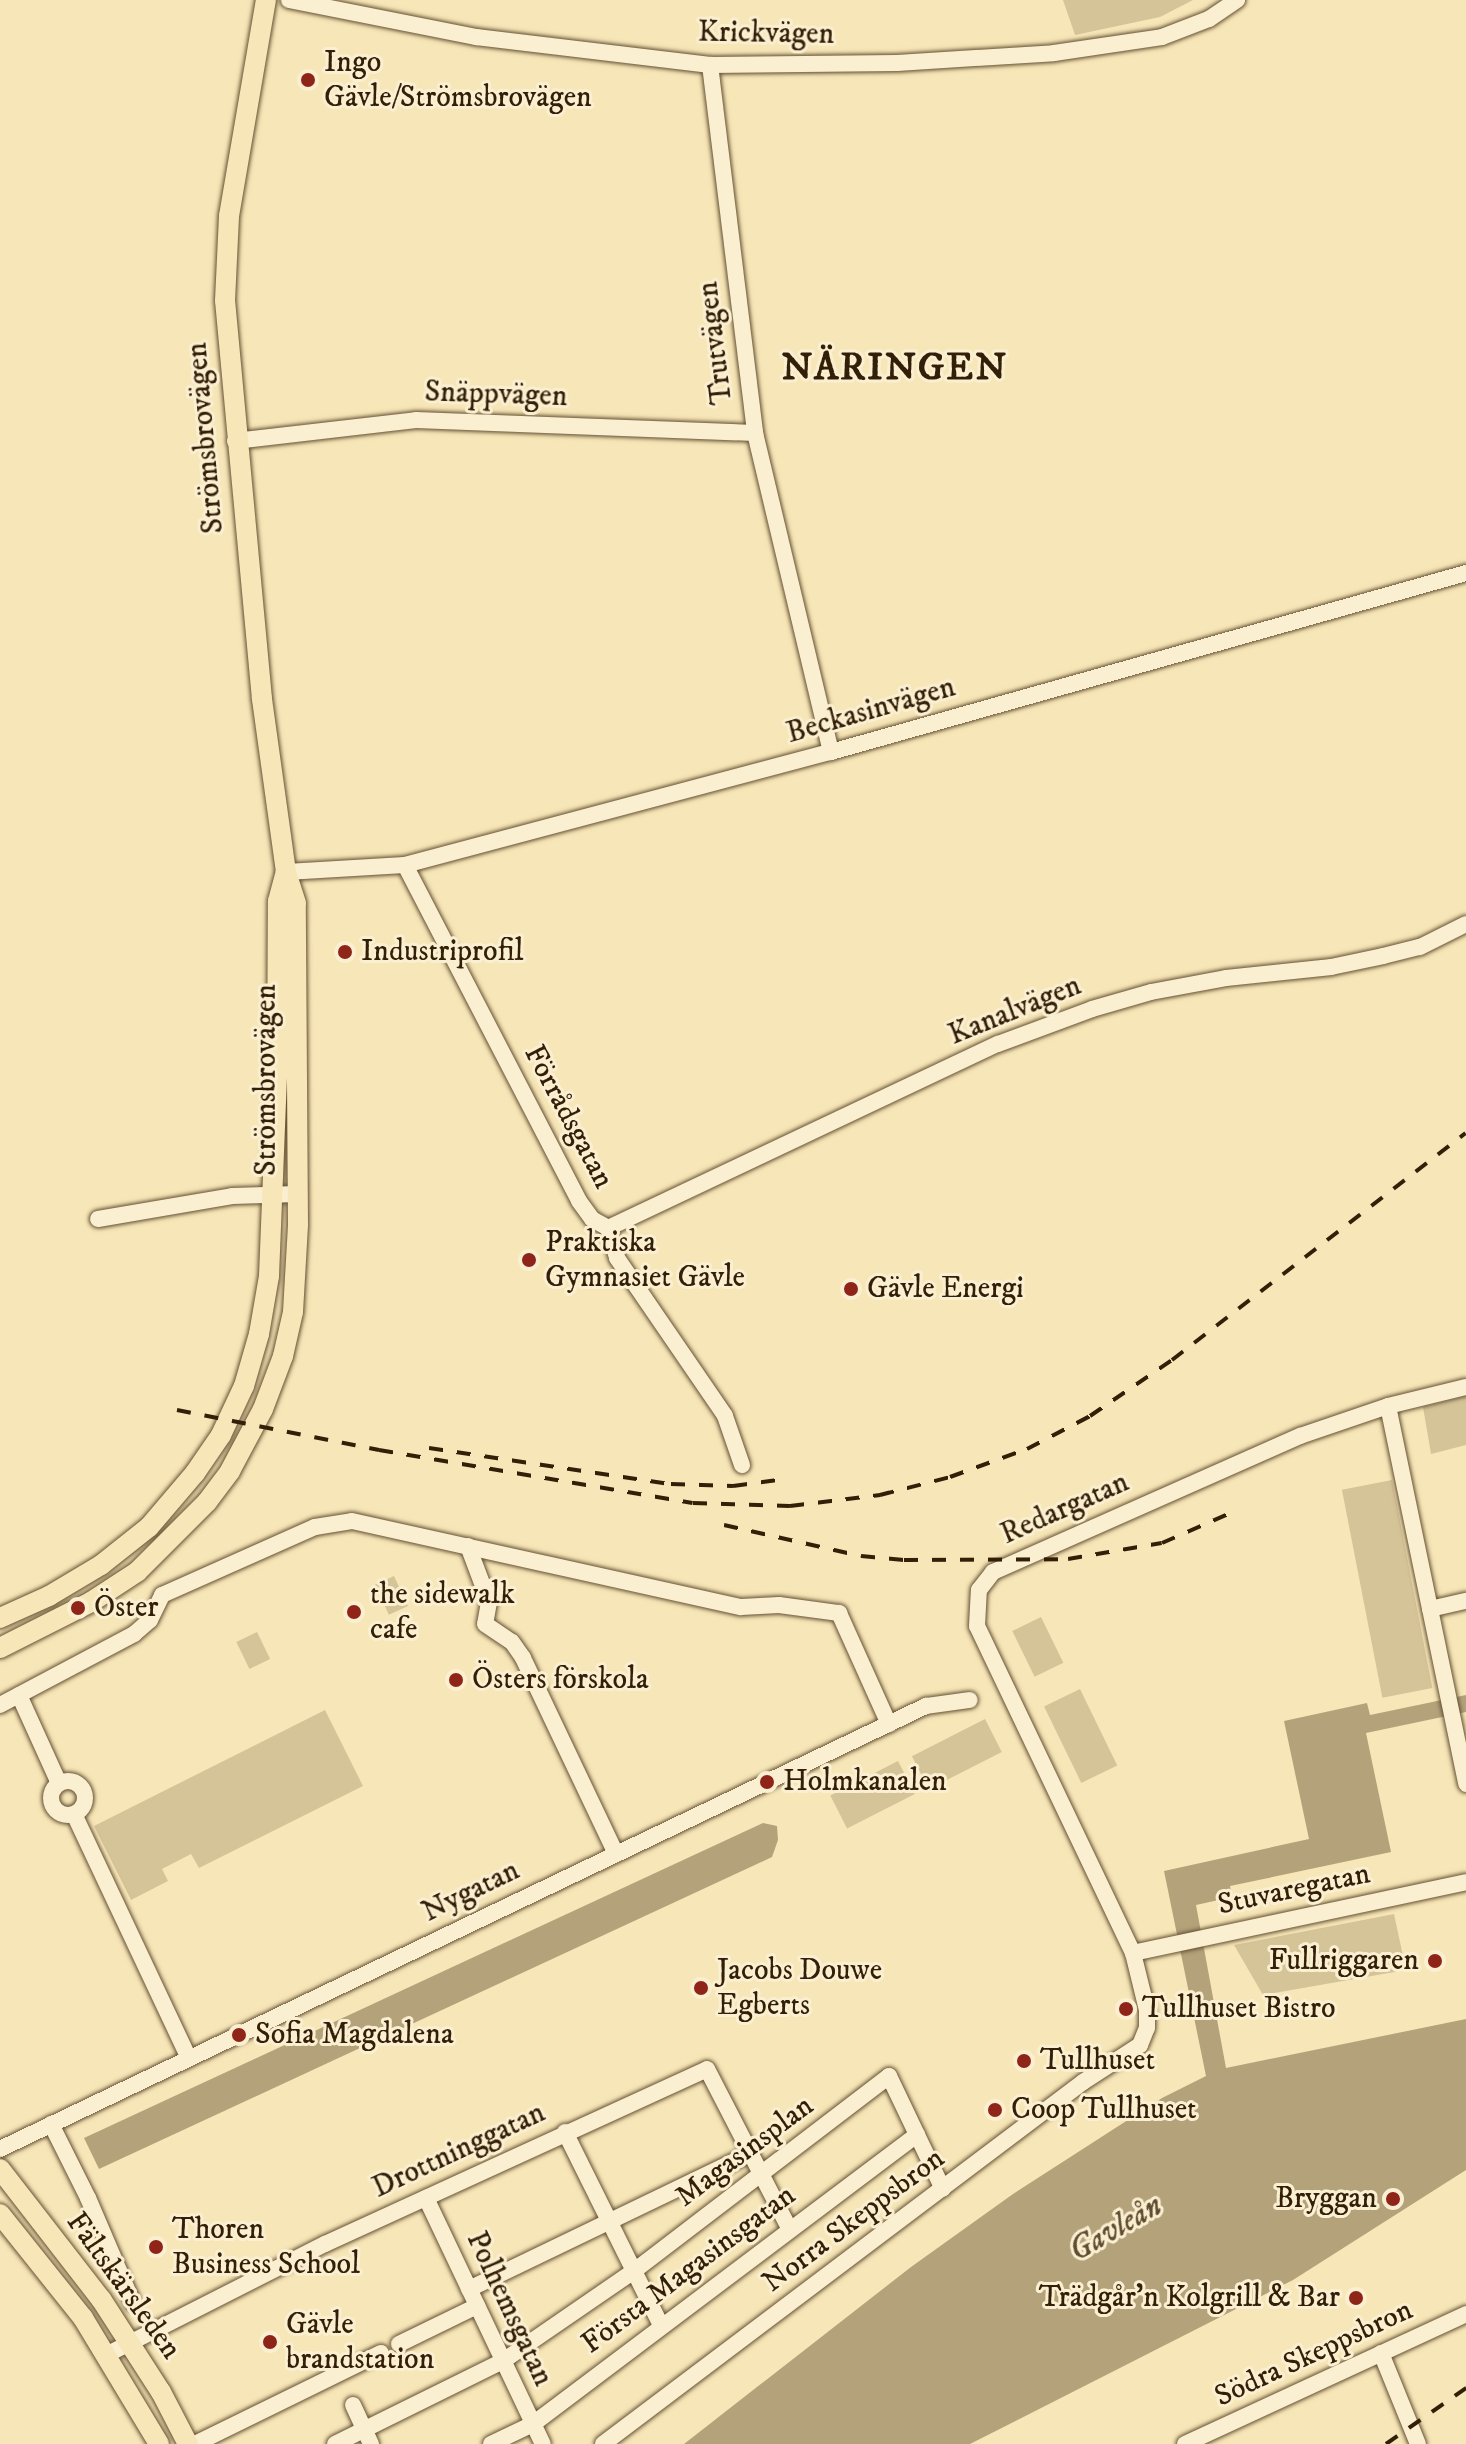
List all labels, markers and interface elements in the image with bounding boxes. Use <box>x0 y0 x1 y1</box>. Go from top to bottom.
street label: Krickvägen <box>697 15 835 53</box>
place label: Ingo Gävle/Strömsbrovägen <box>324 45 592 116</box>
marker: Ingo Gävle/Strömsbrovägen <box>299 71 317 89</box>
street label: Trutvägen <box>691 279 741 407</box>
street label: Strömsbrovägen <box>180 341 232 535</box>
district label: NÄRINGEN <box>782 346 1008 392</box>
street label: Snäppvägen <box>424 375 568 415</box>
street label: Beckasinvägen <box>782 670 960 752</box>
place label: Industriprofil <box>361 934 524 970</box>
marker: Industriprofil <box>336 943 354 961</box>
street label: Kanalvägen <box>944 968 1086 1054</box>
street label: Strömsbrovägen <box>249 984 285 1176</box>
street label: Förrådsgatan <box>515 1039 621 1195</box>
place label: Praktiska Gymnasiet Gävle <box>545 1225 745 1296</box>
marker: Praktiska Gymnasiet Gävle <box>520 1251 538 1269</box>
place label: Gävle Energi <box>867 1271 1024 1307</box>
marker: Gävle Energi <box>842 1280 860 1298</box>
street label: Redargatan <box>995 1465 1135 1553</box>
place label: the sidewalk cafe <box>370 1577 515 1648</box>
place label: Öster <box>94 1590 158 1626</box>
marker: Öster <box>69 1599 87 1617</box>
marker: the sidewalk cafe <box>345 1603 363 1621</box>
place label: Östers förskola <box>472 1662 649 1698</box>
marker: Östers förskola <box>447 1671 465 1689</box>
place label: Holmkanalen <box>783 1764 947 1800</box>
marker: Holmkanalen <box>758 1773 776 1791</box>
street label: Nygatan <box>417 1853 525 1931</box>
street label: Stuvaregatan <box>1215 1856 1373 1924</box>
place label: Fullriggaren <box>1269 1943 1419 1979</box>
marker: Fullriggaren <box>1426 1952 1444 1970</box>
place label: Jacobs Douwe Egberts <box>717 1953 882 2024</box>
marker: Jacobs Douwe Egberts <box>692 1979 710 1997</box>
place label: Tullhuset Bistro <box>1142 1991 1335 2027</box>
marker: Tullhuset Bistro <box>1117 2000 1135 2018</box>
place label: Sofia Magdalena <box>255 2017 454 2053</box>
marker: Sofia Magdalena <box>230 2026 248 2044</box>
place label: Tullhuset <box>1040 2043 1155 2079</box>
marker: Tullhuset <box>1015 2052 1033 2070</box>
street label: Magasinsplan <box>669 2088 821 2216</box>
place label: Coop Tullhuset <box>1011 2092 1197 2128</box>
street label: Drottninggatan <box>367 2095 551 2207</box>
marker: Coop Tullhuset <box>986 2101 1004 2119</box>
street label: Norra Skeppsbron <box>756 2141 952 2301</box>
street label: Första Magasinsgatan <box>575 2178 803 2362</box>
place label: Bryggan <box>1275 2181 1377 2217</box>
water label: Gavleån <box>1063 2187 1169 2271</box>
marker: Bryggan <box>1384 2190 1402 2208</box>
street label: Fältskärsleden <box>58 2206 188 2366</box>
place label: Thoren Business School <box>172 2212 360 2282</box>
street label: Polhemsgatan <box>458 2226 560 2392</box>
marker: Thoren Business School <box>147 2238 165 2256</box>
place label: Trädgår'n Kolgrill & Bar <box>1039 2280 1340 2316</box>
marker: Trädgår'n Kolgrill & Bar <box>1347 2289 1365 2307</box>
street label: Södra Skeppsbron <box>1209 2292 1419 2416</box>
place label: Gävle brandstation <box>286 2307 434 2378</box>
marker: Gävle brandstation <box>261 2333 279 2351</box>

